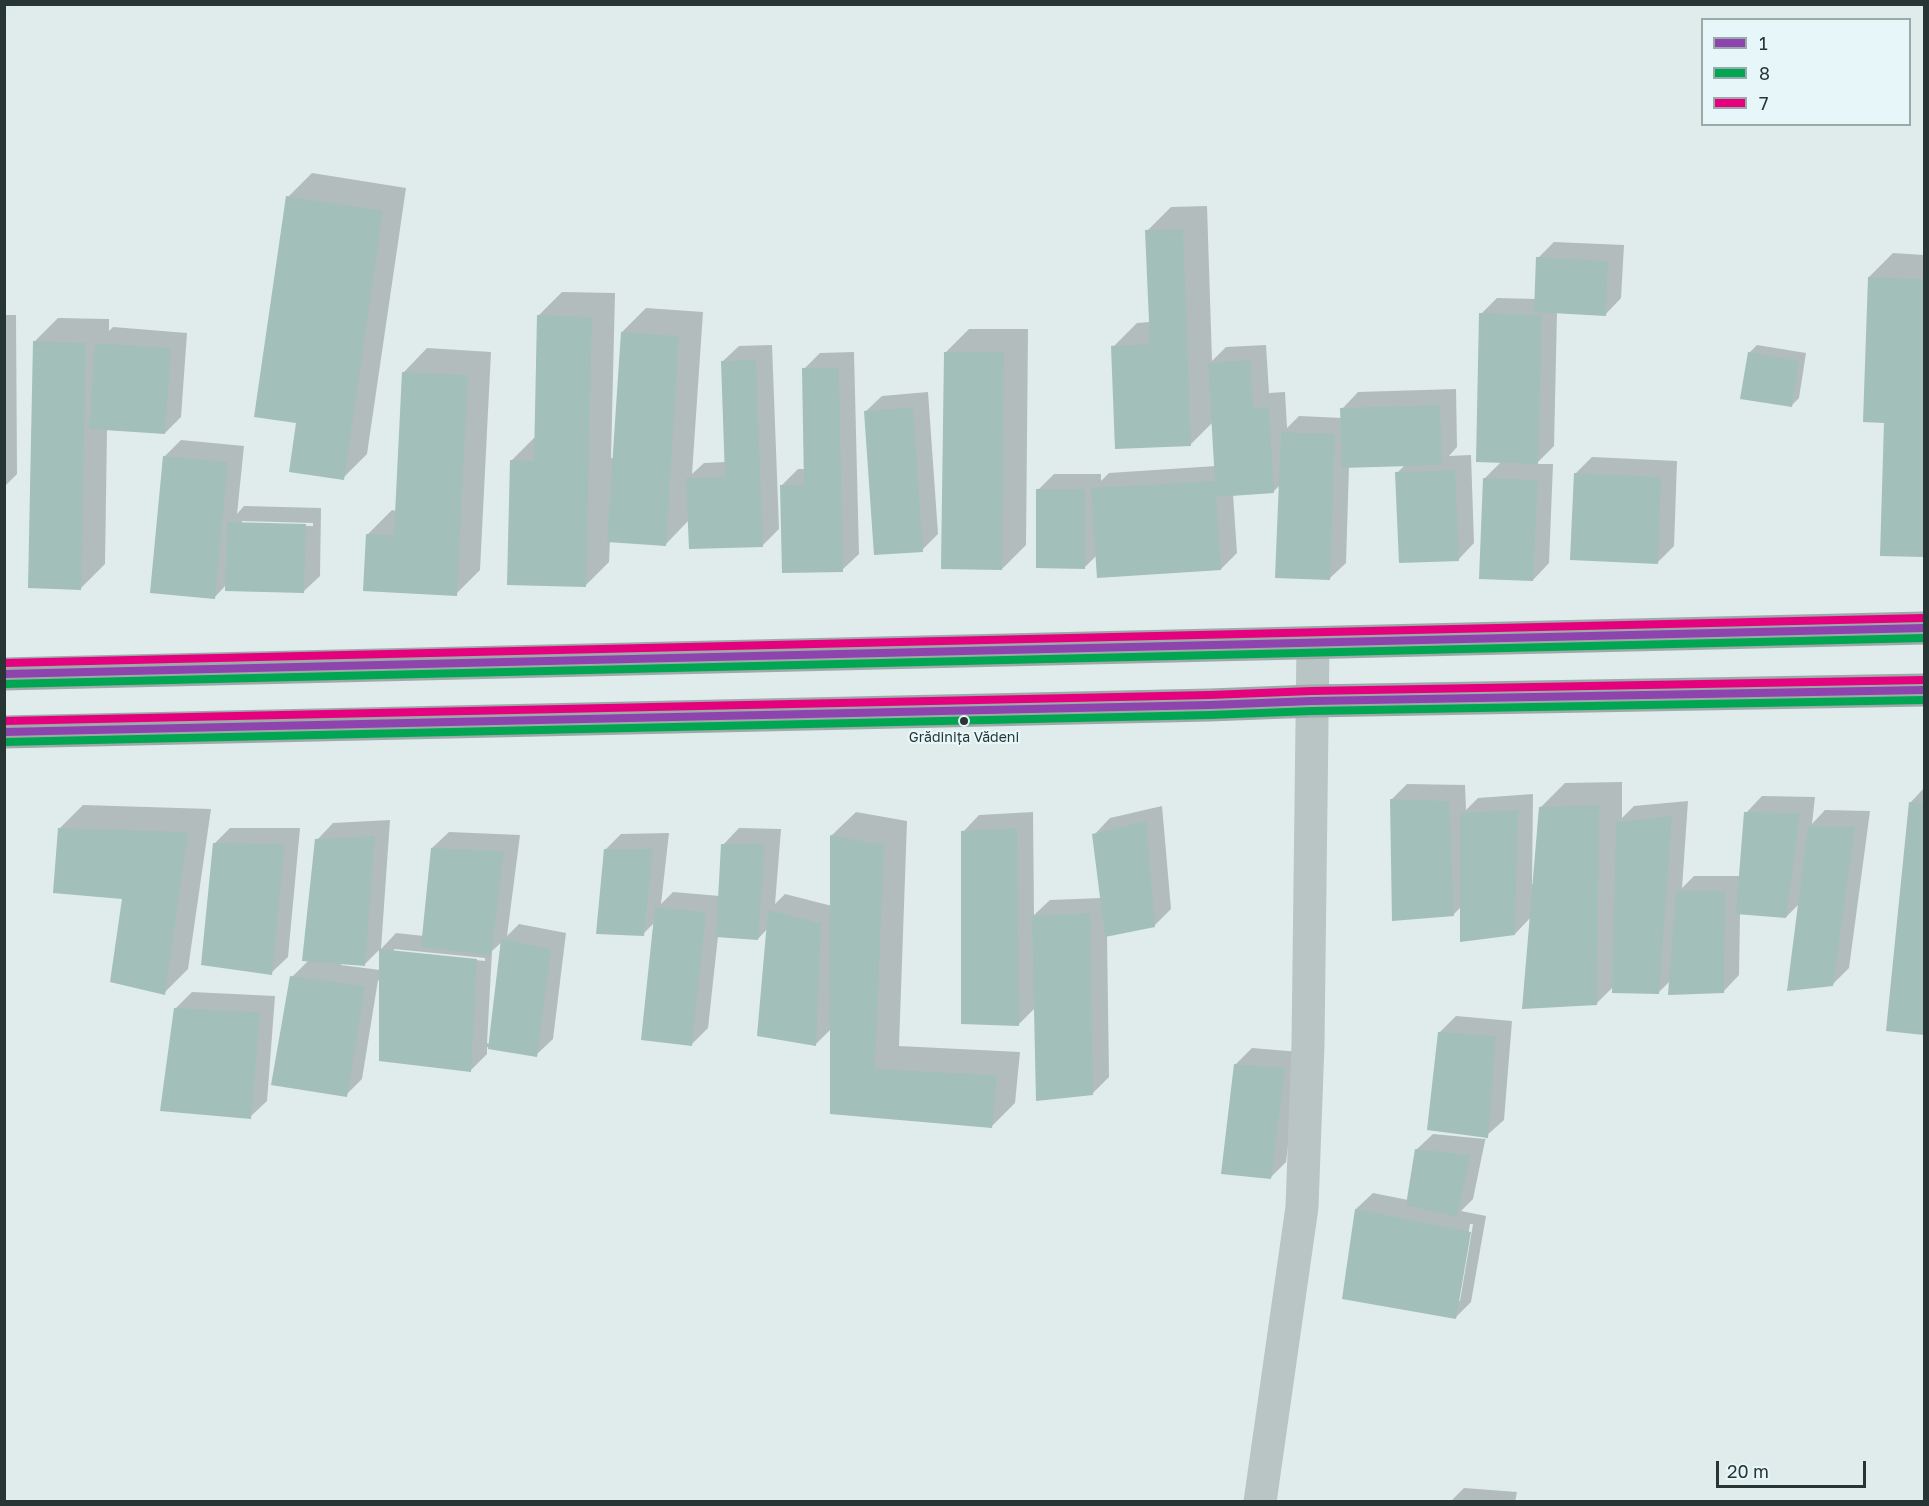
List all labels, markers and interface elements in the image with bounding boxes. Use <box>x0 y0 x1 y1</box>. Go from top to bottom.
legend <box>1701 18 1911 126</box>
text: 1 <box>1759 32 1768 54</box>
text: 8 <box>1759 62 1770 84</box>
text: 7 <box>1759 92 1769 114</box>
marker: Grădinița Vădeni <box>958 715 970 727</box>
place label: Grădinița Vădeni <box>909 730 1019 746</box>
scale bar <box>1719 1449 1869 1487</box>
text: 20 m <box>1727 1460 1769 1482</box>

